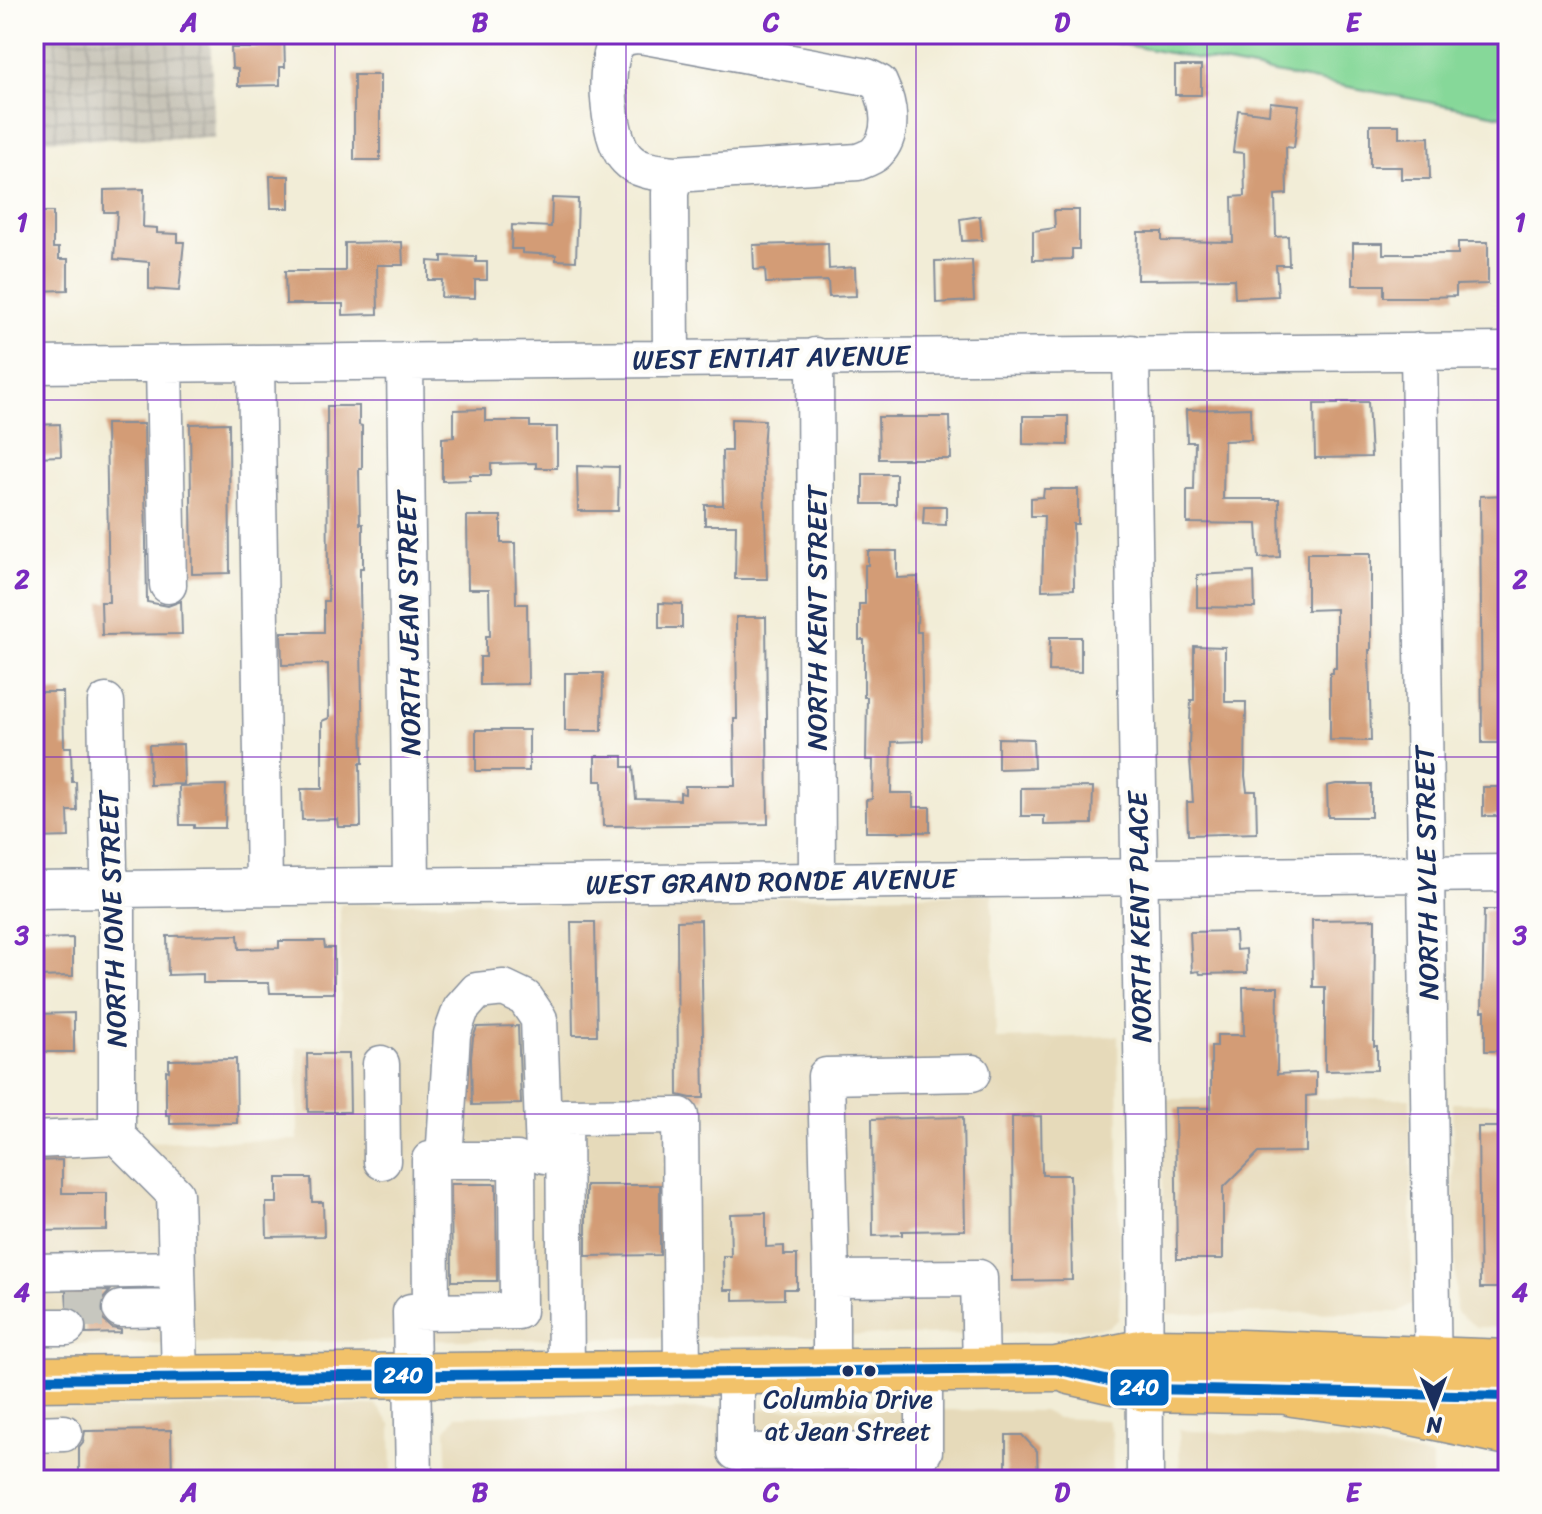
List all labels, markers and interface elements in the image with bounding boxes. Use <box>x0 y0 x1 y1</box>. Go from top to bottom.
text: A <box>179 0 198 45</box>
text: B <box>472 0 489 45</box>
text: C <box>762 0 780 45</box>
text: D <box>1054 0 1070 45</box>
text: E <box>1346 0 1363 45</box>
text: 1 <box>16 199 28 245</box>
text: 1 <box>1514 199 1526 245</box>
street label: WEST ENTIAT AVENUE <box>632 331 912 384</box>
street label: NORTH KENT STREET <box>792 483 841 751</box>
street label: NORTH JEAN STREET <box>382 489 435 756</box>
text: 2 <box>13 556 30 602</box>
text: 2 <box>1511 556 1528 602</box>
street label: NORTH LYLE STREET <box>1400 743 1453 1000</box>
street label: NORTH IONE STREET <box>83 787 141 1048</box>
street label: NORTH KENT PLACE <box>1113 790 1166 1043</box>
street label: WEST GRAND RONDE AVENUE <box>585 854 958 909</box>
text: 3 <box>14 912 30 958</box>
text: 3 <box>1512 912 1528 958</box>
text: 4 <box>14 1269 30 1315</box>
text: 4 <box>1512 1269 1528 1315</box>
line badge: 240 <box>373 1356 434 1395</box>
text: 240 <box>382 1356 423 1395</box>
marker: Columbia Drive at Jean Street <box>840 1363 856 1379</box>
unlabelled marker <box>862 1363 878 1379</box>
north arrow <box>1394 1366 1474 1446</box>
line badge: 240 <box>1109 1368 1170 1407</box>
text: 240 <box>1118 1368 1159 1407</box>
place label: Columbia Drive at Jean Street <box>763 1376 933 1454</box>
text: N <box>1426 1406 1443 1445</box>
text: A <box>179 1469 198 1514</box>
text: B <box>472 1469 489 1514</box>
text: C <box>762 1469 780 1514</box>
text: D <box>1054 1469 1070 1514</box>
text: E <box>1346 1469 1363 1514</box>

